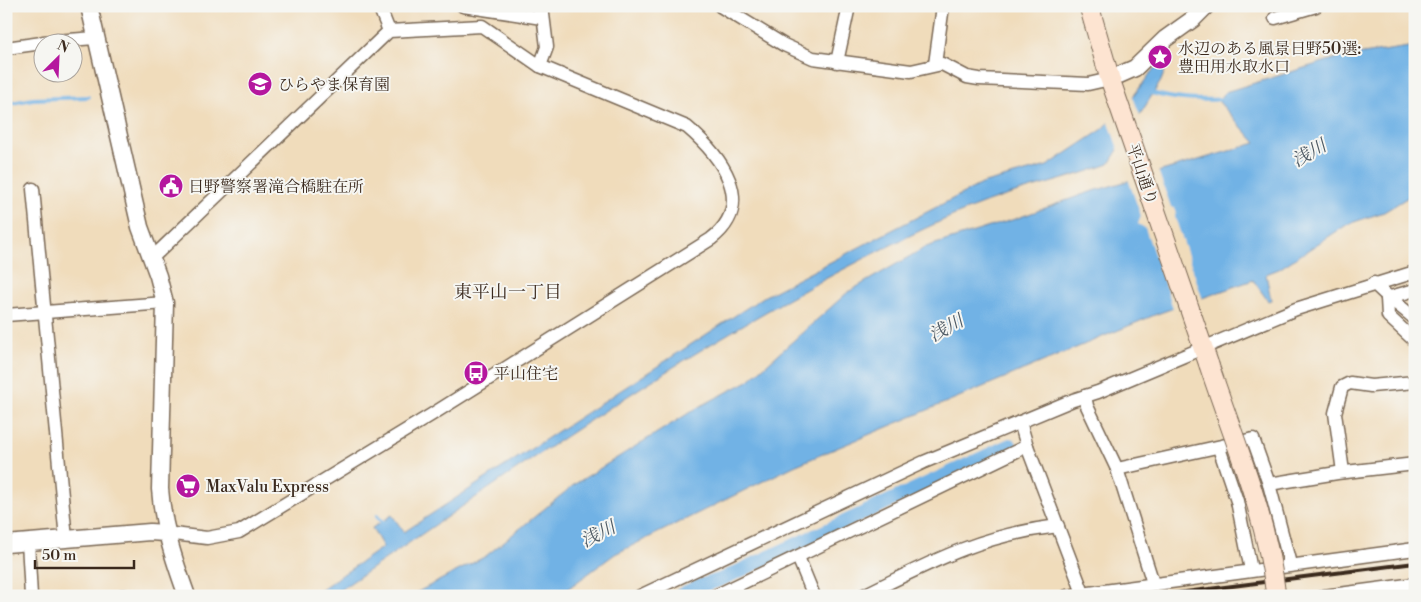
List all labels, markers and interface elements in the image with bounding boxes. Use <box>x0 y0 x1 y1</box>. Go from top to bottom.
north arrow <box>32 32 82 82</box>
text: N <box>54 37 72 58</box>
place label: 水辺のある風景日野50選: 豊田用水取水口 <box>1178 39 1361 77</box>
place icon: 水辺のある風景日野50選: 豊田用水取水口 <box>1147 44 1173 70</box>
school or university icon: ひらやま保育園 <box>247 71 273 97</box>
place label: ひらやま保育園 <box>278 75 390 95</box>
water label: 浅川 <box>1288 133 1332 172</box>
street label: 平山通り <box>1122 141 1162 208</box>
public building icon: 日野警察署滝合橋駐在所 <box>158 173 184 199</box>
place label: 日野警察署滝合橋駐在所 <box>188 177 364 197</box>
district label: 東平山一丁目 <box>454 281 562 304</box>
water label: 浅川 <box>925 309 969 347</box>
bus stop icon: 平山住宅 <box>463 360 489 386</box>
place label: 平山住宅 <box>494 364 558 384</box>
supermarket icon: MaxValu Express <box>175 473 201 499</box>
place label: MaxValu Express <box>206 477 329 497</box>
water label: 浅川 <box>577 515 621 553</box>
scale bar <box>35 537 134 569</box>
text: 50 m <box>42 546 76 565</box>

